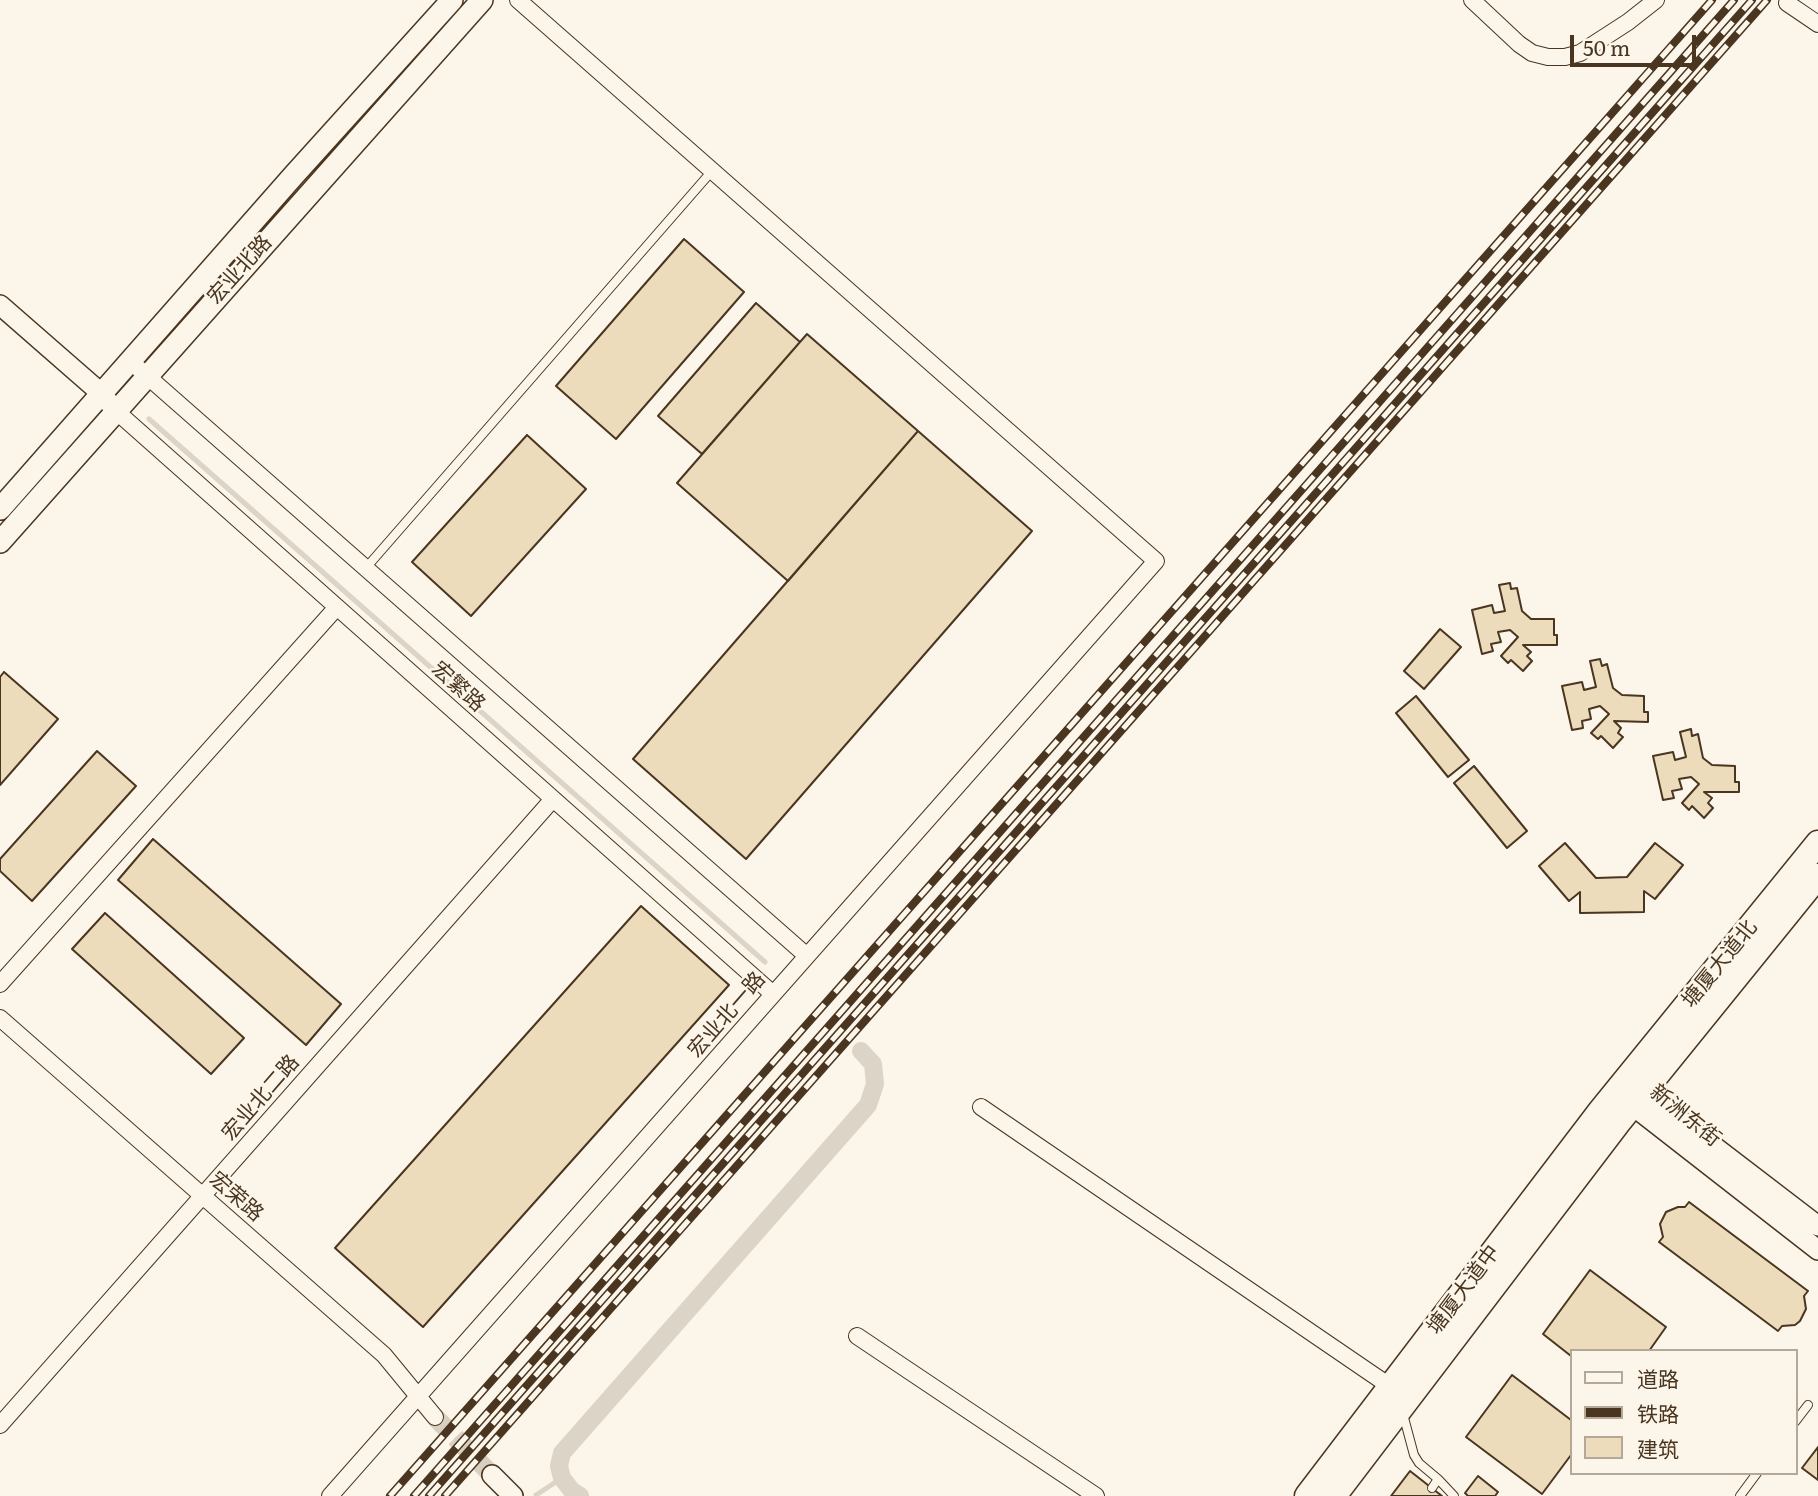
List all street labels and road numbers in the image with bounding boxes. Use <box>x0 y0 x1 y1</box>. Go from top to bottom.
street label: 宏业北路 <box>203 230 277 310</box>
street label: 宏繁路 <box>426 657 490 717</box>
street label: 塘厦大道北 <box>1677 915 1763 1013</box>
street label: 宏业北一路 <box>683 967 771 1063</box>
street label: 宏业北二路 <box>217 1050 305 1146</box>
street label: 新洲东街 <box>1644 1080 1726 1152</box>
street label: 宏荣路 <box>204 1167 268 1227</box>
street label: 塘厦大道中 <box>1422 1240 1506 1340</box>

